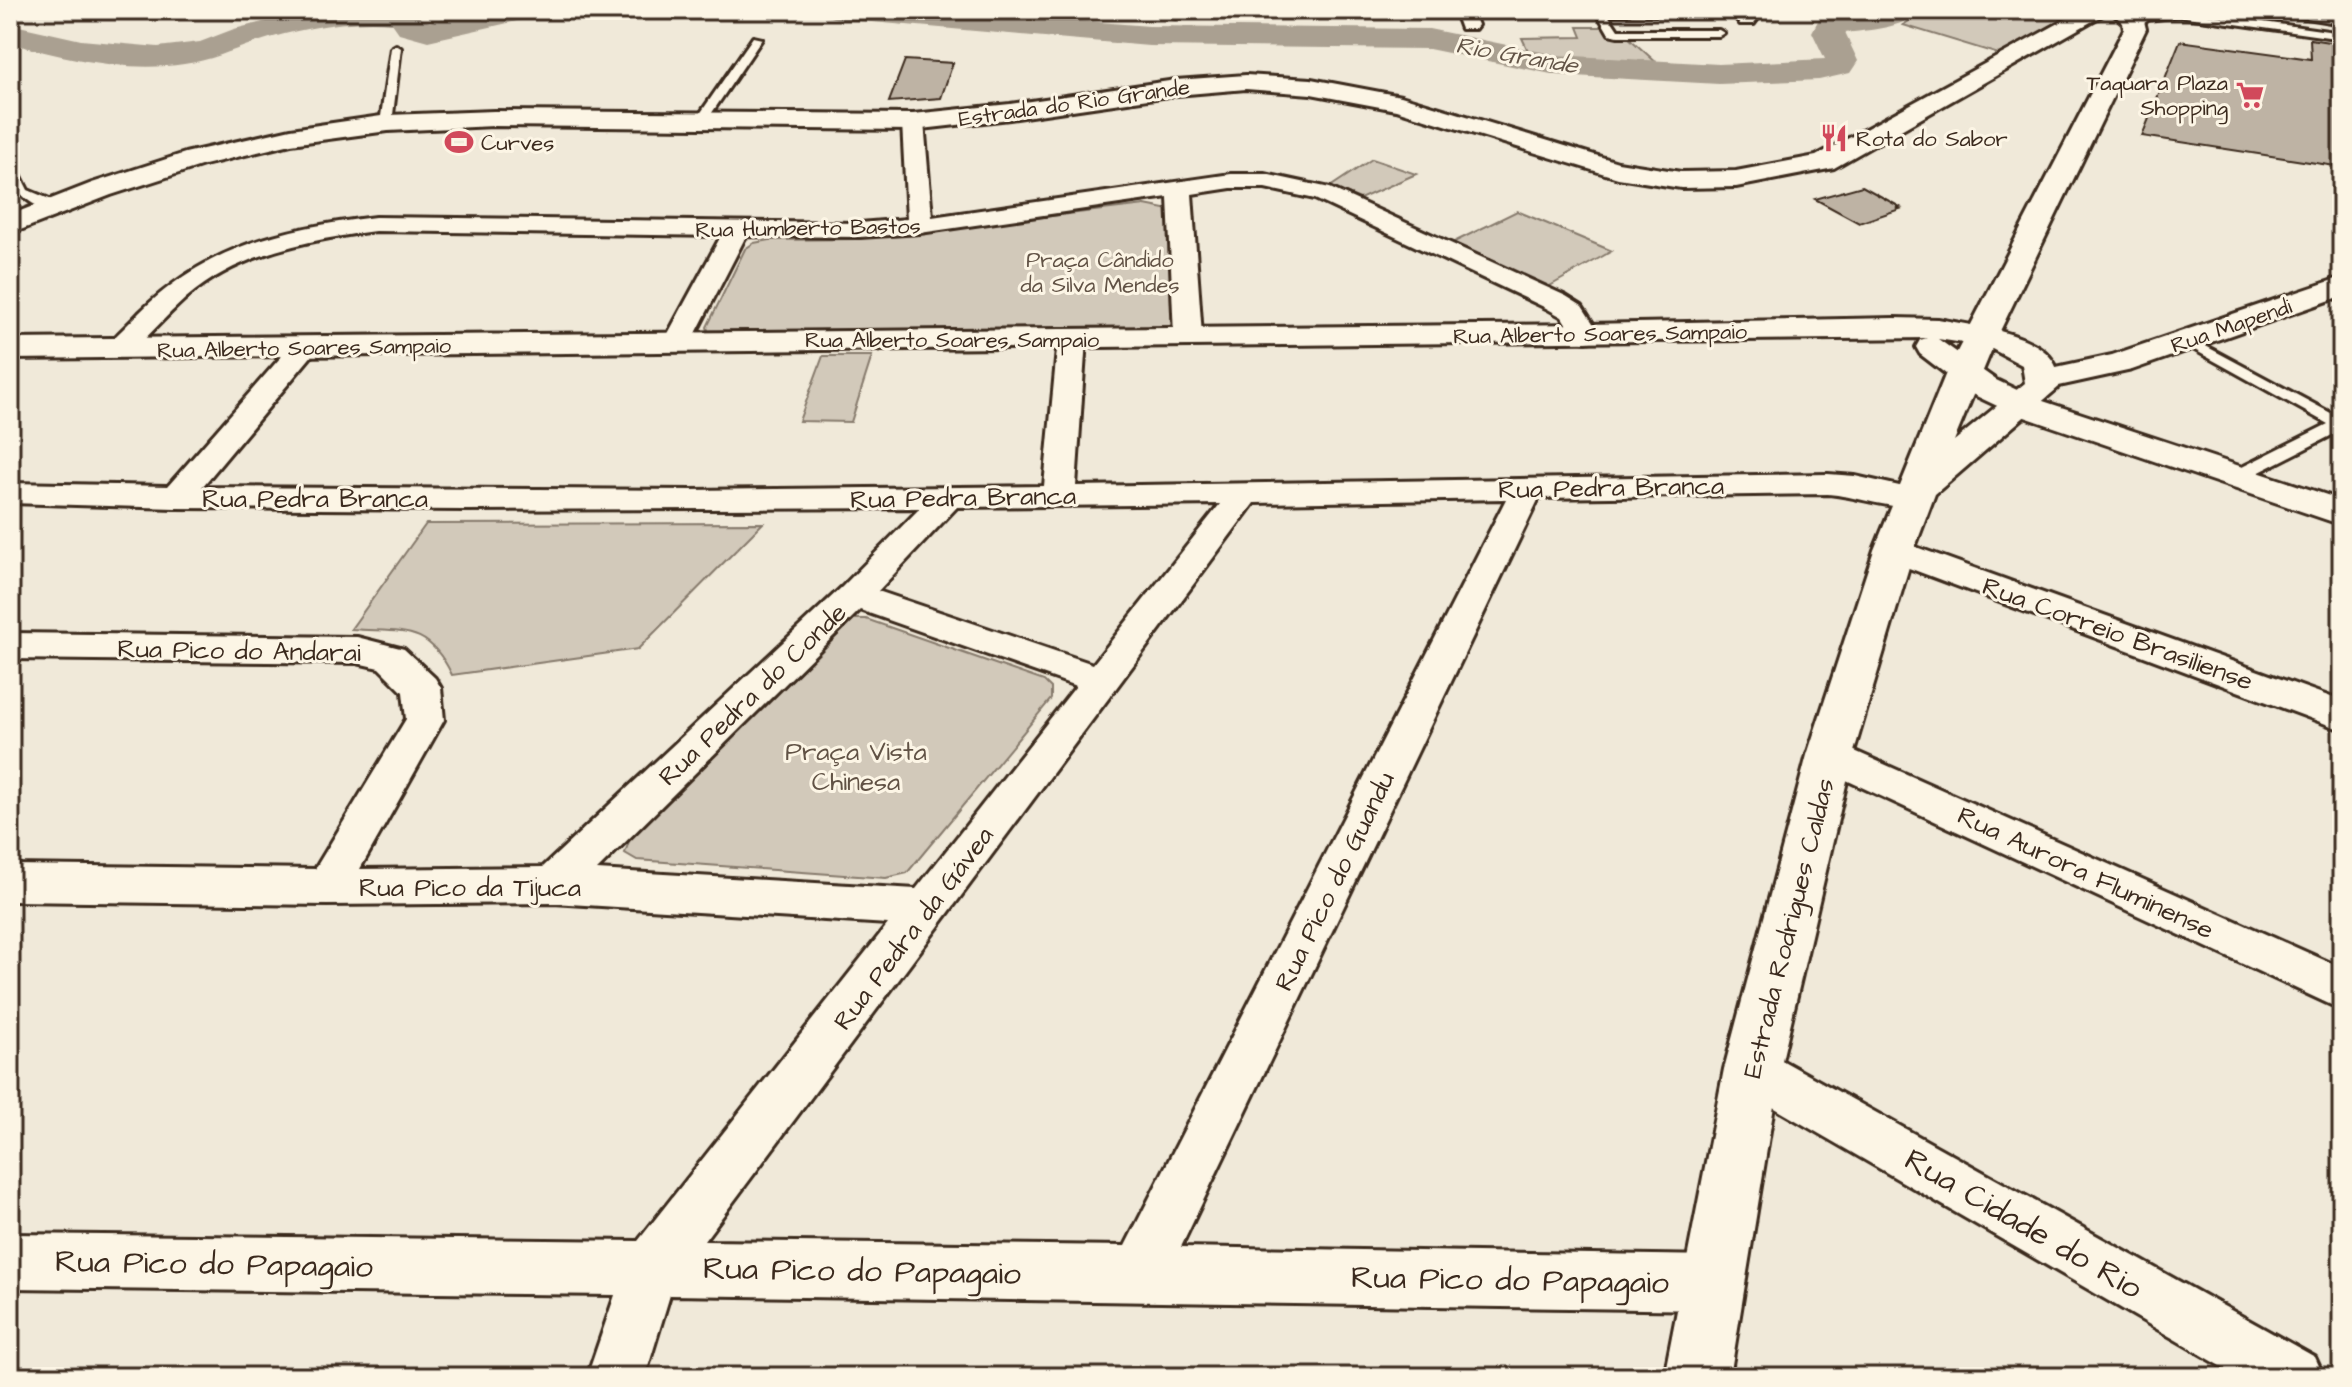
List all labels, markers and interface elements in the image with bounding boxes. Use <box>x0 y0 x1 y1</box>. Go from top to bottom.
water label: Rio Grande <box>1453 29 1581 84</box>
place label: Taquara Plaza Shopping <box>2087 68 2228 125</box>
street label: Estrada do Rio Grande <box>957 72 1192 135</box>
supermarket icon: Taquara Plaza Shopping <box>2235 80 2265 110</box>
restaurant icon: Rota do Sabor <box>1819 123 1849 153</box>
place label: Rota do Sabor <box>1856 124 2008 155</box>
sports icon: Curves <box>444 127 474 157</box>
place label: Curves <box>481 128 554 159</box>
street label: Rua Humberto Bastos <box>695 211 921 246</box>
park label: Praça Cândido da Silva Mendes <box>1021 245 1179 301</box>
street label: Rua Mapendi <box>2167 291 2296 362</box>
street label: Rua Alberto Soares Sampaio <box>1453 316 1748 353</box>
street label: Rua Alberto Soares Sampaio <box>805 325 1100 356</box>
street label: Rua Alberto Soares Sampaio <box>157 330 452 367</box>
street label: Rua Pedra Branca <box>1498 468 1724 508</box>
street label: Rua Pedra Branca <box>850 478 1076 518</box>
street label: Rua Pedra Branca <box>202 481 428 517</box>
street label: Rua Correio Brasiliense <box>1977 568 2258 700</box>
street label: Rua Pedra do Conde <box>651 595 855 794</box>
street label: Rua Pico do Andarai <box>117 631 361 671</box>
park label: Praça Vista Chinesa <box>785 734 927 800</box>
street label: Rua Pico do Guandu <box>1266 766 1404 997</box>
street label: Estrada Rodrigues Caldas <box>1734 775 1846 1082</box>
street label: Rua Aurora Fluminense <box>1952 798 2220 948</box>
street label: Rua Pedra da Gávea <box>825 819 1002 1038</box>
street label: Rua Pico da Tijuca <box>359 870 581 906</box>
street label: Rua Cidade do Rio <box>1896 1138 2150 1311</box>
street label: Rua Pico do Papagaio <box>55 1239 373 1290</box>
street label: Rua Pico do Papagaio <box>703 1246 1021 1297</box>
street label: Rua Pico do Papagaio <box>1351 1255 1669 1306</box>

